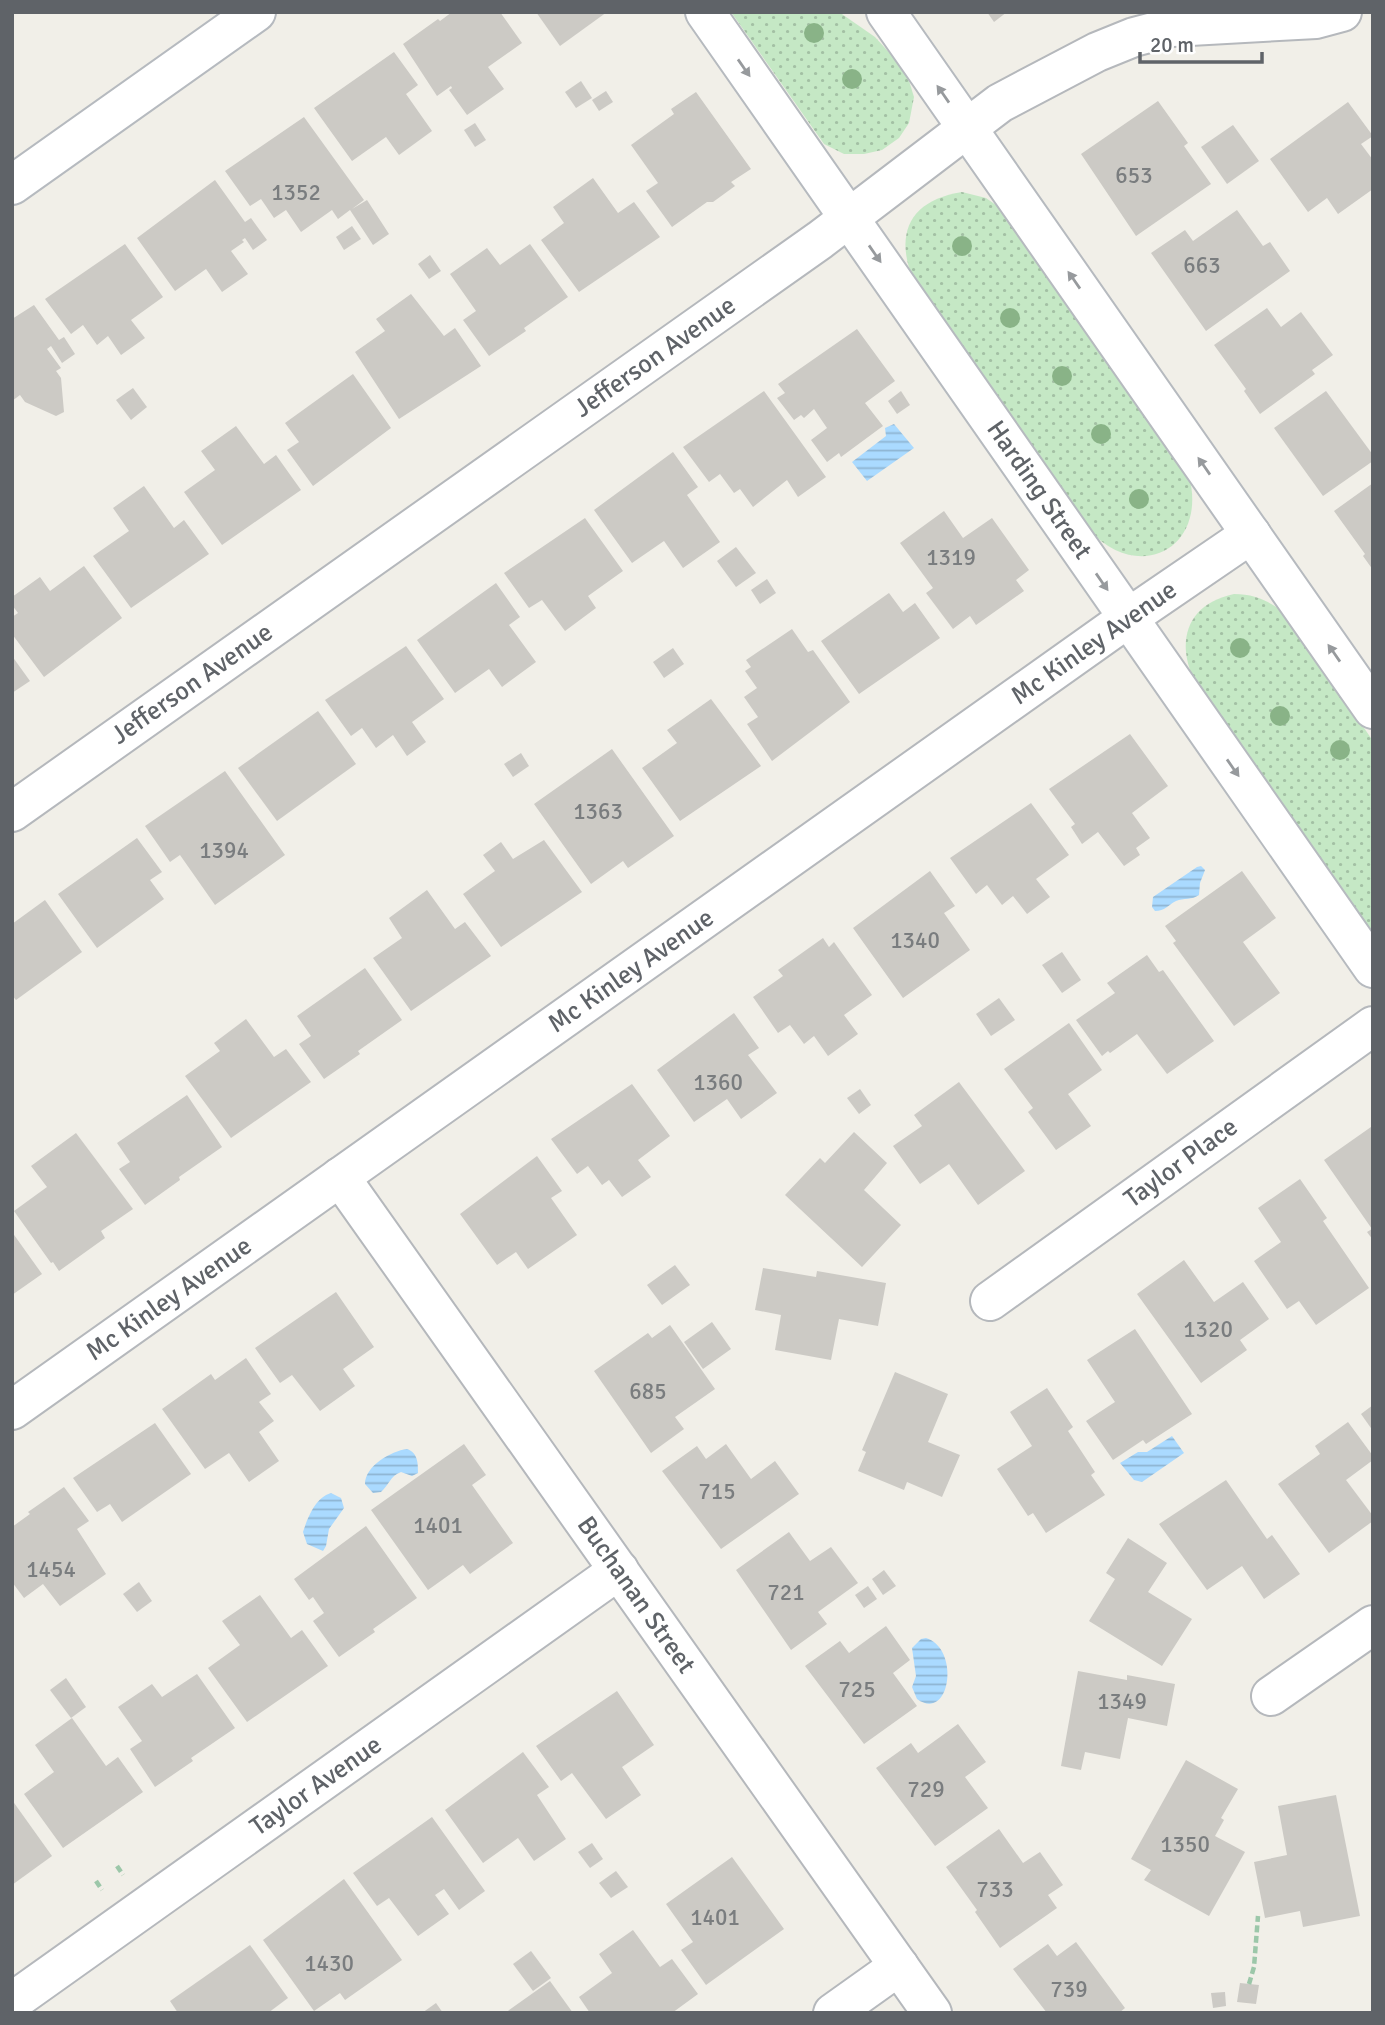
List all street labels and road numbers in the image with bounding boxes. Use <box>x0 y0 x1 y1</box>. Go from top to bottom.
street label: Jefferson Avenue <box>568 289 742 425</box>
street label: Harding Street <box>979 414 1099 566</box>
street label: Mc Kinley Avenue <box>1005 574 1183 712</box>
street label: Jefferson Avenue <box>105 616 279 752</box>
street label: Mc Kinley Avenue <box>542 902 720 1040</box>
street label: Taylor Place <box>1118 1111 1244 1215</box>
street label: Mc Kinley Avenue <box>80 1230 258 1368</box>
street label: Buchanan Street <box>570 1510 702 1680</box>
street label: Taylor Avenue <box>244 1729 388 1843</box>

